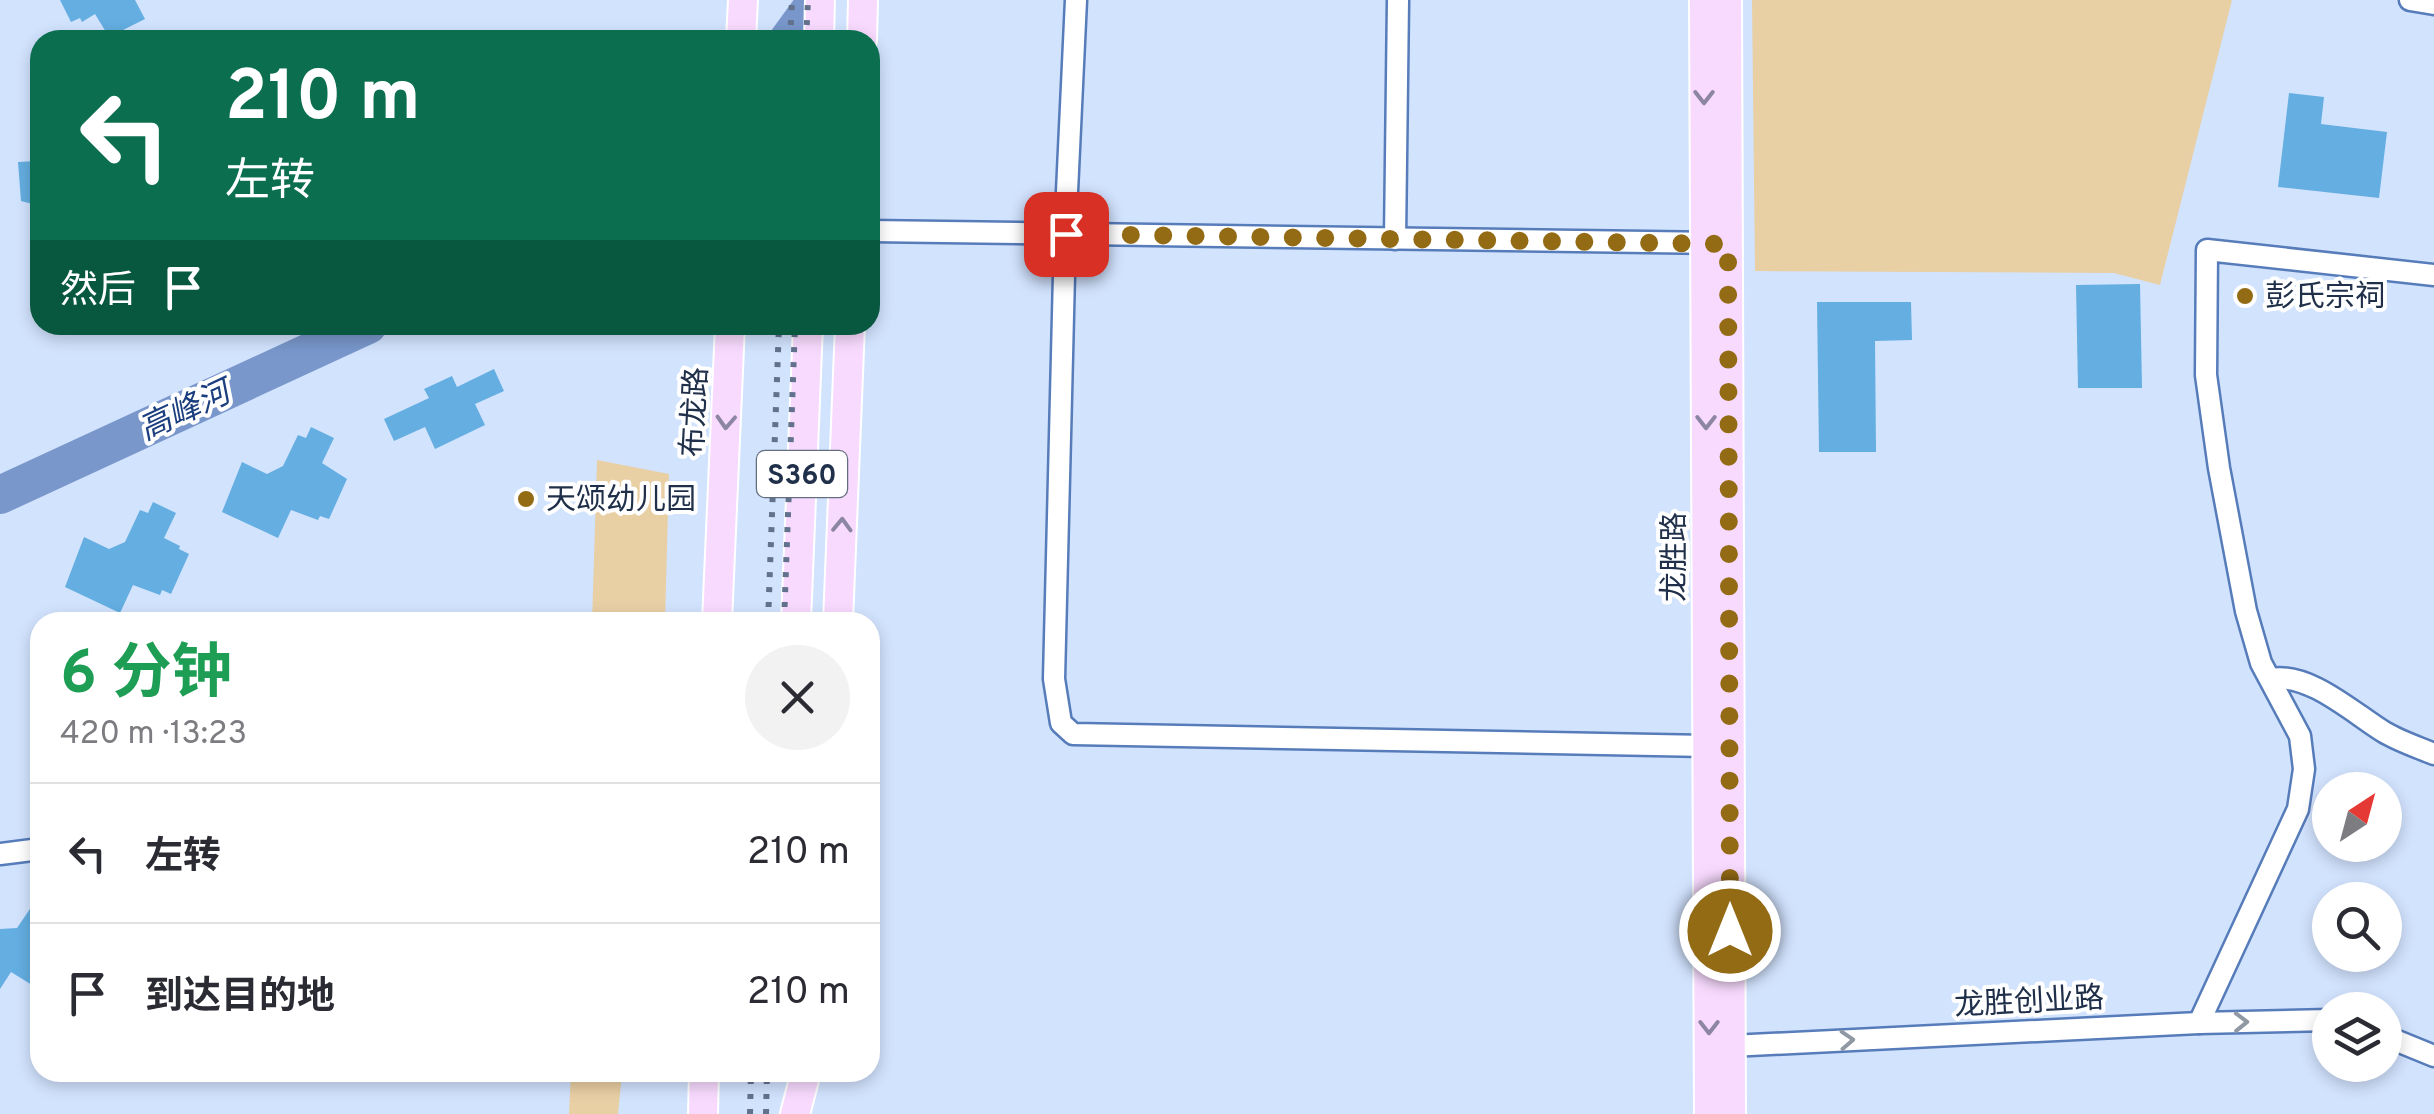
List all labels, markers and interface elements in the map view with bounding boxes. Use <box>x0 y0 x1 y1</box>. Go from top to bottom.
text: 210 m <box>225 56 421 145</box>
icon: left <box>60 70 190 200</box>
one-way arrow <box>1693 90 1715 106</box>
text: 左转 <box>225 155 315 212</box>
pin <box>1024 192 1109 277</box>
icon: arrive <box>1039 207 1094 262</box>
icon: arrive <box>156 260 211 315</box>
text: 然后 <box>60 268 136 317</box>
place label: 彭氏宗祠 <box>2265 280 2385 317</box>
marker: 彭氏宗祠 <box>2234 285 2256 307</box>
street label: 布龙路 <box>676 366 717 458</box>
water label: 高峰河 <box>133 372 243 451</box>
one-way arrow <box>716 415 737 431</box>
one-way arrow <box>1695 416 1717 431</box>
road number: S360 <box>757 451 847 497</box>
place label: 天颂幼儿园 <box>546 483 696 520</box>
marker: 天颂幼儿园 <box>515 488 537 510</box>
street label: 龙胜路 <box>1658 512 1695 602</box>
one-way arrow <box>832 517 853 533</box>
text: 6 分钟 <box>60 639 232 715</box>
button: close <box>745 645 850 750</box>
text: 420 m · 13:23 <box>60 715 247 755</box>
north arrow <box>2312 772 2402 862</box>
map controls <box>2312 772 2402 1082</box>
icon: left <box>60 826 115 881</box>
text: 210 m <box>747 829 850 878</box>
text: 左转 <box>145 834 221 883</box>
position arrow <box>1678 879 1782 983</box>
button: search <box>2312 882 2402 972</box>
icon: arrive <box>60 966 115 1021</box>
text: 210 m <box>747 969 850 1018</box>
text: 到达目的地 <box>145 974 335 1023</box>
street label: 龙胜创业路 <box>1953 981 2105 1026</box>
button: layers <box>2312 992 2402 1082</box>
one-way arrow <box>2234 1011 2250 1033</box>
one-way arrow <box>1698 1020 1720 1036</box>
one-way arrow <box>1839 1030 1855 1051</box>

